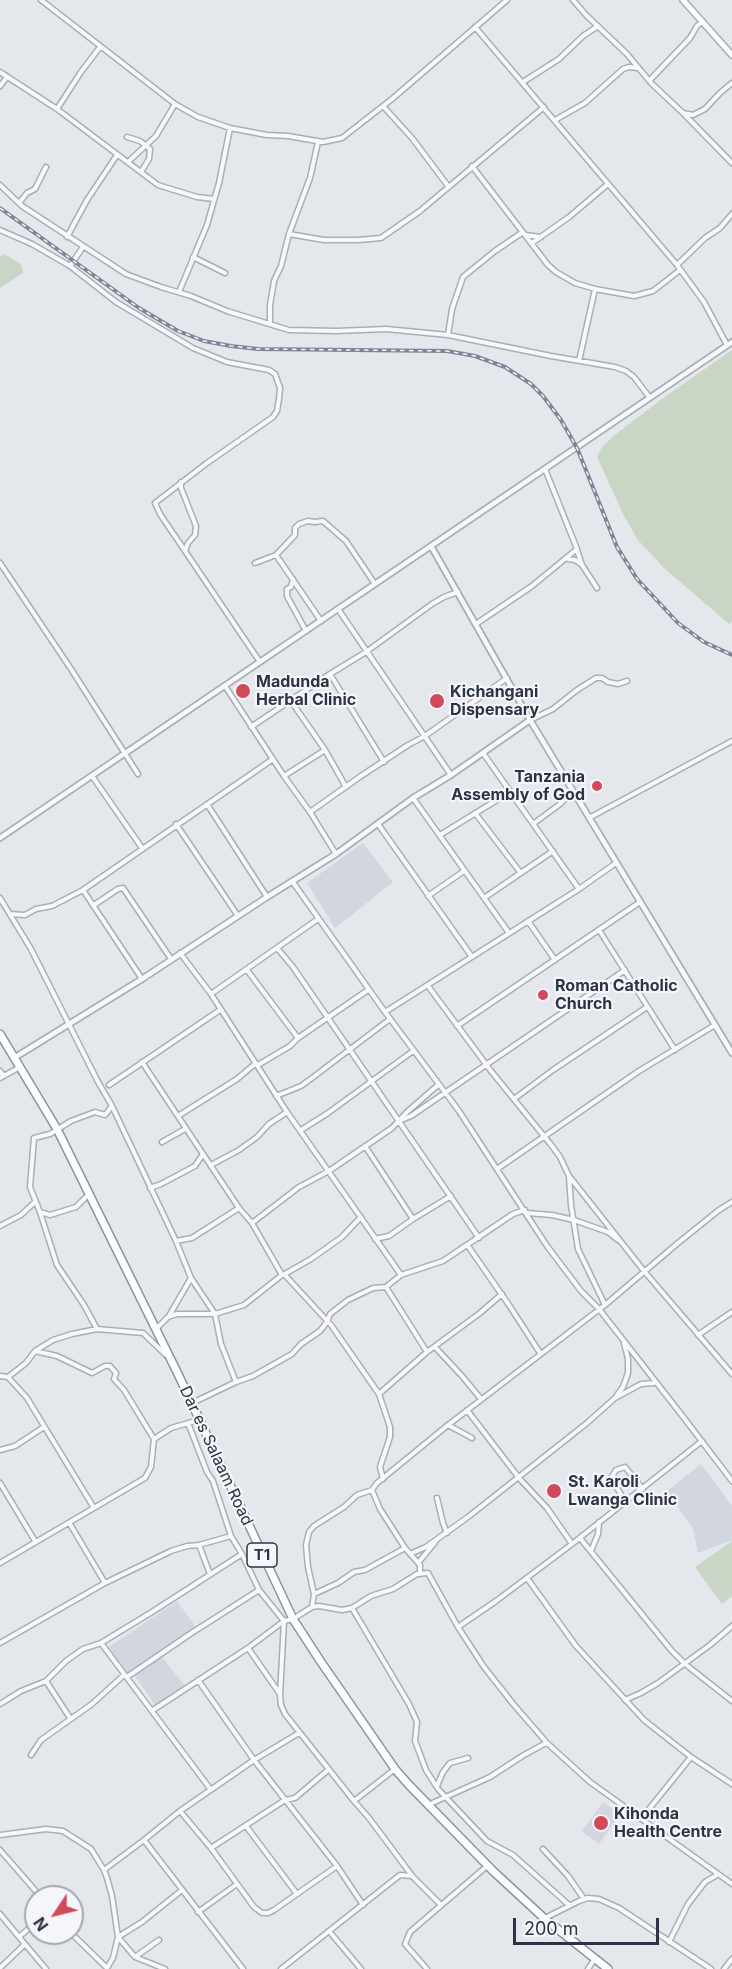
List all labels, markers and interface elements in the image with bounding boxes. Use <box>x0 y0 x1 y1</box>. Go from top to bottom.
place label: Madunda Herbal Clinic <box>256 672 356 710</box>
marker: Madunda Herbal Clinic <box>234 682 252 700</box>
place label: Kichangani Dispensary <box>450 682 539 720</box>
marker: Kichangani Dispensary <box>428 692 446 710</box>
place label: Tanzania Assembly of God <box>451 767 585 805</box>
marker: Tanzania Assembly of God <box>590 779 604 793</box>
place label: Roman Catholic Church <box>555 976 678 1014</box>
marker: Roman Catholic Church <box>536 988 550 1002</box>
street label: Dar es Salaam Road <box>175 1383 257 1529</box>
place label: St. Karoli Lwanga Clinic <box>568 1472 677 1510</box>
marker: St. Karoli Lwanga Clinic <box>545 1482 563 1500</box>
road number: T1 <box>247 1543 277 1567</box>
place label: Kihonda Health Centre <box>614 1804 722 1842</box>
marker: Kihonda Health Centre <box>592 1814 610 1832</box>
north arrow <box>24 1885 84 1945</box>
scale bar <box>516 1906 662 1944</box>
text: N <box>29 1913 53 1935</box>
text: 200 m <box>524 1918 579 1939</box>

